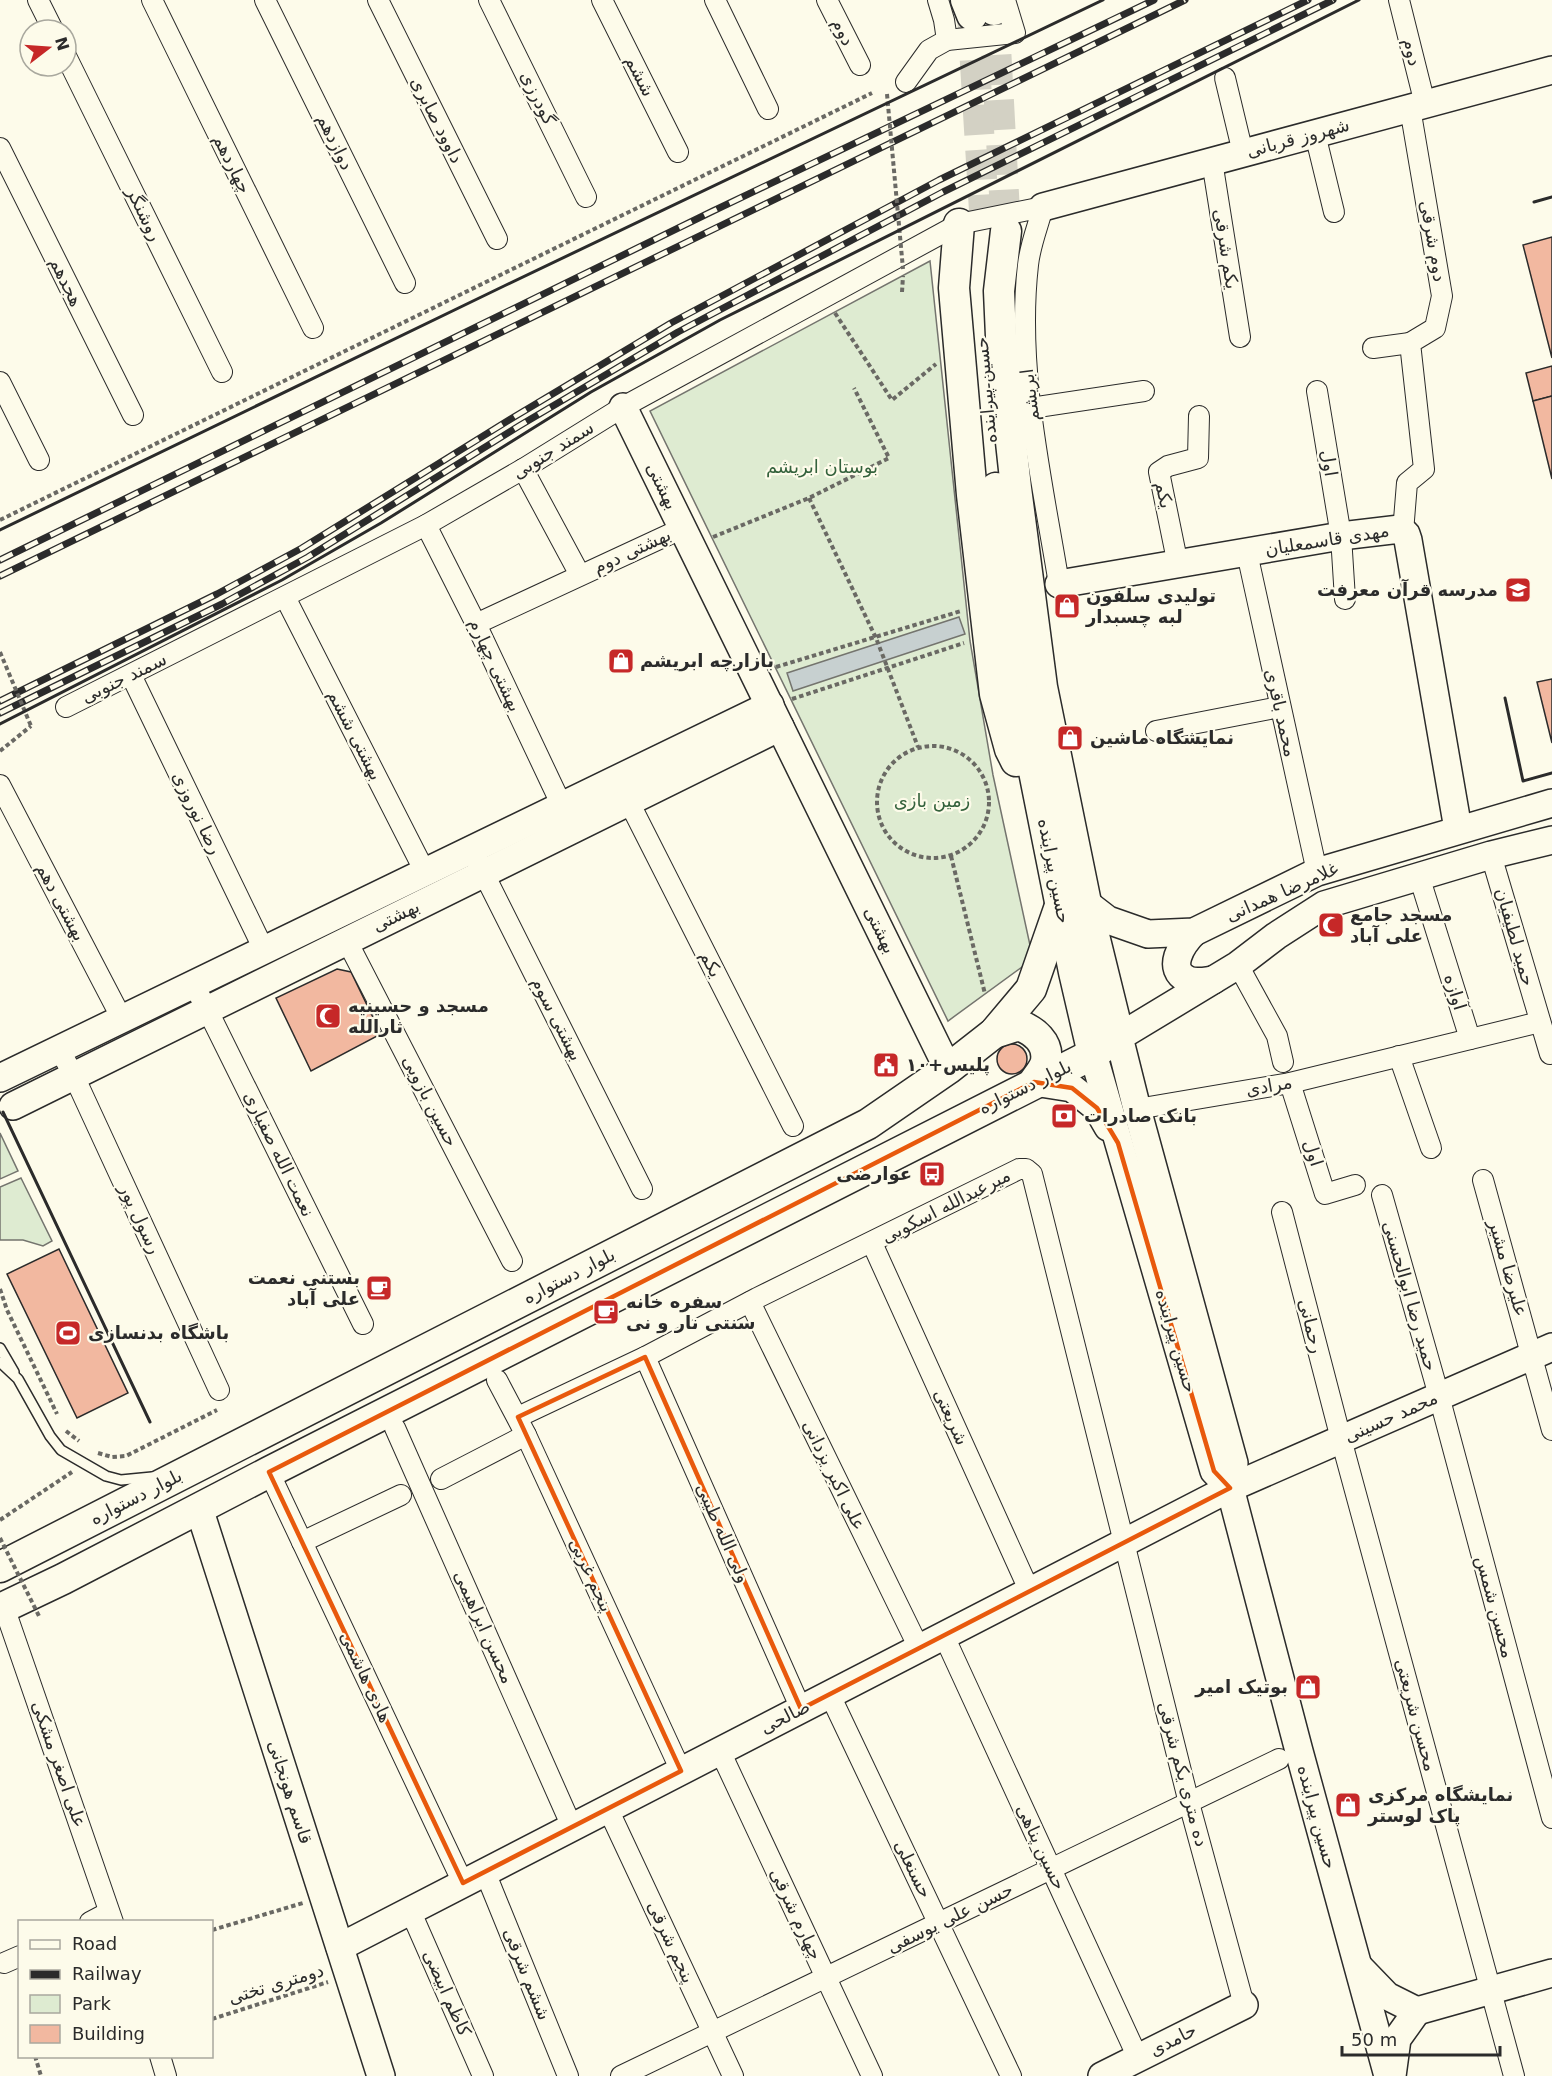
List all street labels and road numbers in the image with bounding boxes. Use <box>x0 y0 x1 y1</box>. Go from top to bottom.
street label: دوم <box>827 15 859 49</box>
street label: دوم <box>1398 36 1426 68</box>
street label: ششم <box>620 52 660 100</box>
street label: گودرزی <box>516 67 561 129</box>
street label: داوود صابری <box>406 73 468 167</box>
street label: دوازدهم <box>312 110 358 174</box>
street label: شهروز قربانی <box>1244 114 1352 162</box>
street label: چهاردهم <box>208 131 256 197</box>
street label: روشنگر <box>121 182 167 245</box>
street label: دوم شرقی <box>1415 199 1451 283</box>
street label: یکم شرقی <box>1209 207 1243 291</box>
street label: هجدهم <box>45 254 87 310</box>
street label: حسین پیراینده <box>970 336 1002 444</box>
street label: ابریشم <box>1016 367 1044 423</box>
street label: سمند جنوبی <box>508 416 598 484</box>
street label: اول <box>1316 448 1342 478</box>
street label: بهشتی <box>641 459 683 513</box>
street label: یکم <box>1150 480 1178 510</box>
street label: مهدی قاسمعلیان <box>1263 519 1391 561</box>
street label: بهشتی دوم <box>590 523 674 579</box>
street label: بهشتی چهارم <box>464 615 526 715</box>
street label: سمند جنوبی <box>78 648 170 708</box>
street label: محمد باقری <box>1260 667 1302 759</box>
street label: بهشتی ششم <box>323 686 387 784</box>
street label: رضا نوروزی <box>167 768 227 858</box>
street label: حسین پیراینده <box>1033 817 1075 925</box>
street label: غلامرضا همدانی <box>1222 857 1342 927</box>
street label: بهشتی دهم <box>31 859 91 945</box>
street label: حمید لطیفیان <box>1491 885 1540 988</box>
street label: بهشتی <box>369 895 423 937</box>
street label: بهشتی <box>859 903 901 957</box>
street label: یکم <box>695 947 727 981</box>
street label: آوازه <box>1439 971 1472 1014</box>
street label: بهشتی سوم <box>527 973 587 1065</box>
street label: حسین بازویی <box>398 1051 462 1151</box>
street label: بلوار دستواره <box>975 1055 1075 1119</box>
street label: مرادی <box>1244 1071 1294 1101</box>
street label: نعمت الله صفیاری <box>240 1087 319 1220</box>
street label: اول <box>1298 1137 1328 1169</box>
street label: میرعبدالله اسکویی <box>878 1164 1014 1248</box>
street label: رسول پور <box>114 1180 166 1258</box>
street label: علیرضا مشیر <box>1483 1216 1532 1319</box>
street label: حمید رضا ابوالحسنی <box>1378 1218 1442 1374</box>
street label: بلوار دستواره <box>519 1243 619 1309</box>
street label: حسین پیراینده <box>1151 1287 1201 1395</box>
street label: رحمانی <box>1295 1296 1328 1355</box>
street label: شریعتی <box>929 1386 973 1448</box>
street label: محمد حسینی <box>1341 1387 1441 1446</box>
street label: علی اکبر یزدانی <box>798 1416 870 1534</box>
street label: بلوار دستواره <box>86 1464 186 1530</box>
street label: ولی الله طیبی <box>691 1480 755 1586</box>
street label: پنجم غربی <box>564 1534 618 1616</box>
street label: محسن شمس <box>1471 1553 1519 1661</box>
street label: محسن ابراهیمی <box>449 1567 519 1687</box>
street label: هادی هاشمی <box>336 1628 397 1726</box>
street label: محسن شریعتی <box>1390 1656 1442 1774</box>
street label: صالحی <box>756 1695 813 1738</box>
street label: علی اصغر مشکی <box>27 1698 91 1830</box>
street label: ده متری یکم شرقی <box>1153 1699 1213 1849</box>
street label: قاسم هونجانی <box>263 1737 317 1847</box>
street label: حسین پیراینده <box>1293 1763 1341 1871</box>
street label: حسین پناهی <box>1011 1800 1071 1894</box>
street label: حسنعلی <box>890 1836 937 1901</box>
street label: چهارم شرقی <box>765 1864 827 1964</box>
street label: حسن علی یوسفی <box>883 1878 1017 1958</box>
street label: پنجم شرقی <box>642 1897 700 1987</box>
street label: ششم شرقی <box>499 1925 555 2023</box>
street label: کاظم ابیضی <box>418 1946 476 2040</box>
street label: دومتری تختی <box>226 1959 326 2009</box>
street label: حامدی <box>1146 2019 1200 2060</box>

